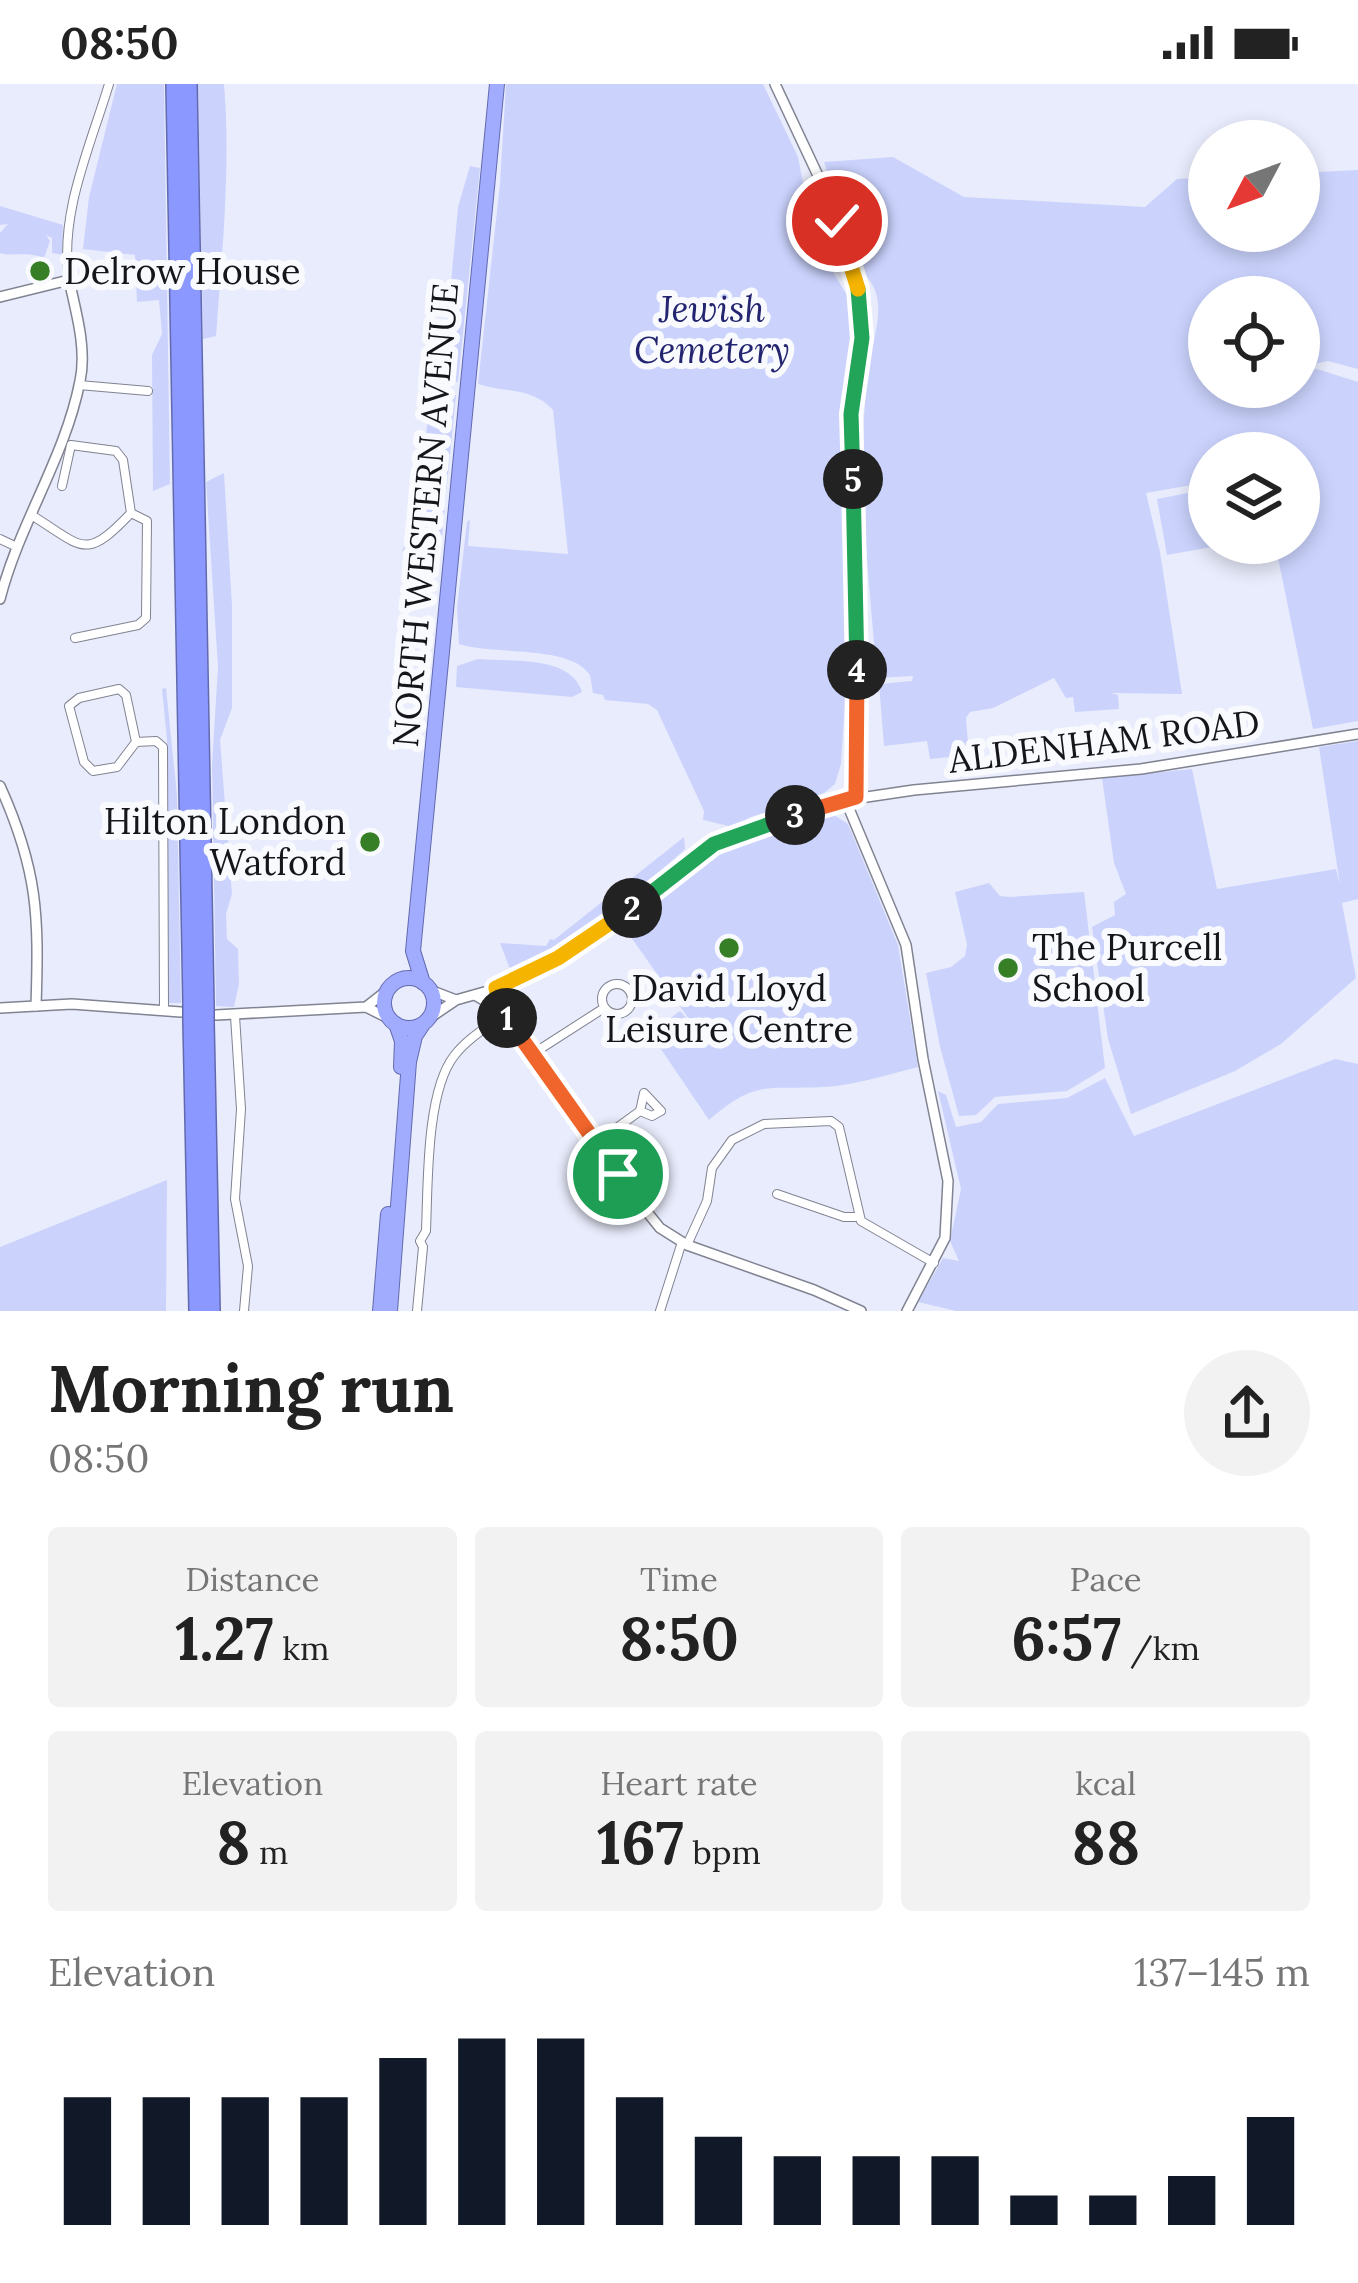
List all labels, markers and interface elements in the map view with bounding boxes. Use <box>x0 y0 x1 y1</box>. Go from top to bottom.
text: 08:50 <box>60 14 179 71</box>
north arrow <box>1188 120 1320 252</box>
map controls <box>1188 120 1320 564</box>
pin <box>786 170 888 272</box>
icon: check <box>804 188 870 254</box>
place label: Delrow House <box>64 248 300 294</box>
marker: Delrow House <box>27 258 53 284</box>
button: locate <box>1188 276 1320 408</box>
street label: NORTH WESTERN AVENUE <box>382 281 468 749</box>
park label: Jewish Cemetery <box>634 286 790 373</box>
button: layers <box>1188 432 1320 564</box>
pin: 5 <box>823 449 883 509</box>
text: 5 <box>844 458 862 500</box>
pin: 4 <box>827 640 887 700</box>
text: 4 <box>848 649 866 691</box>
street label: ALDENHAM ROAD <box>945 699 1262 783</box>
pin: 3 <box>765 785 825 845</box>
text: 3 <box>786 794 804 836</box>
place label: Hilton London Watford <box>104 798 346 885</box>
marker: Hilton London Watford <box>357 829 383 855</box>
pin: 2 <box>602 878 662 938</box>
text: 2 <box>623 887 641 929</box>
place label: The Purcell School <box>1032 924 1222 1011</box>
marker: David Lloyd Leisure Centre <box>716 935 742 961</box>
marker: The Purcell School <box>995 955 1021 981</box>
place label: David Lloyd Leisure Centre <box>605 965 853 1052</box>
pin: 1 <box>477 988 537 1048</box>
text: 1 <box>500 997 514 1039</box>
pin <box>567 1123 669 1225</box>
icon: arrive <box>585 1141 651 1207</box>
text: Morning run <box>48 1346 454 1430</box>
button: share <box>1184 1350 1310 1476</box>
text: 08:50 <box>48 1433 149 1483</box>
text: Distance <box>185 1558 319 1600</box>
text: Time <box>640 1558 718 1600</box>
text: Pace <box>1070 1558 1142 1600</box>
text: 1.27 <box>175 1600 274 1676</box>
text: 8:50 <box>619 1600 739 1676</box>
text: 6:57 <box>1011 1600 1121 1676</box>
text: km <box>274 1627 330 1669</box>
text: /km <box>1121 1627 1200 1669</box>
text: Elevation <box>181 1762 323 1804</box>
text: Heart rate <box>600 1762 758 1804</box>
text: kcal <box>1075 1762 1136 1804</box>
text: 8 <box>216 1804 250 1880</box>
text: 167 <box>597 1804 684 1880</box>
text: 88 <box>1071 1804 1140 1880</box>
text: m <box>250 1831 289 1873</box>
text: bpm <box>684 1831 761 1873</box>
text: Elevation <box>48 1947 216 1997</box>
text: 137–145 m <box>1134 1947 1310 1997</box>

